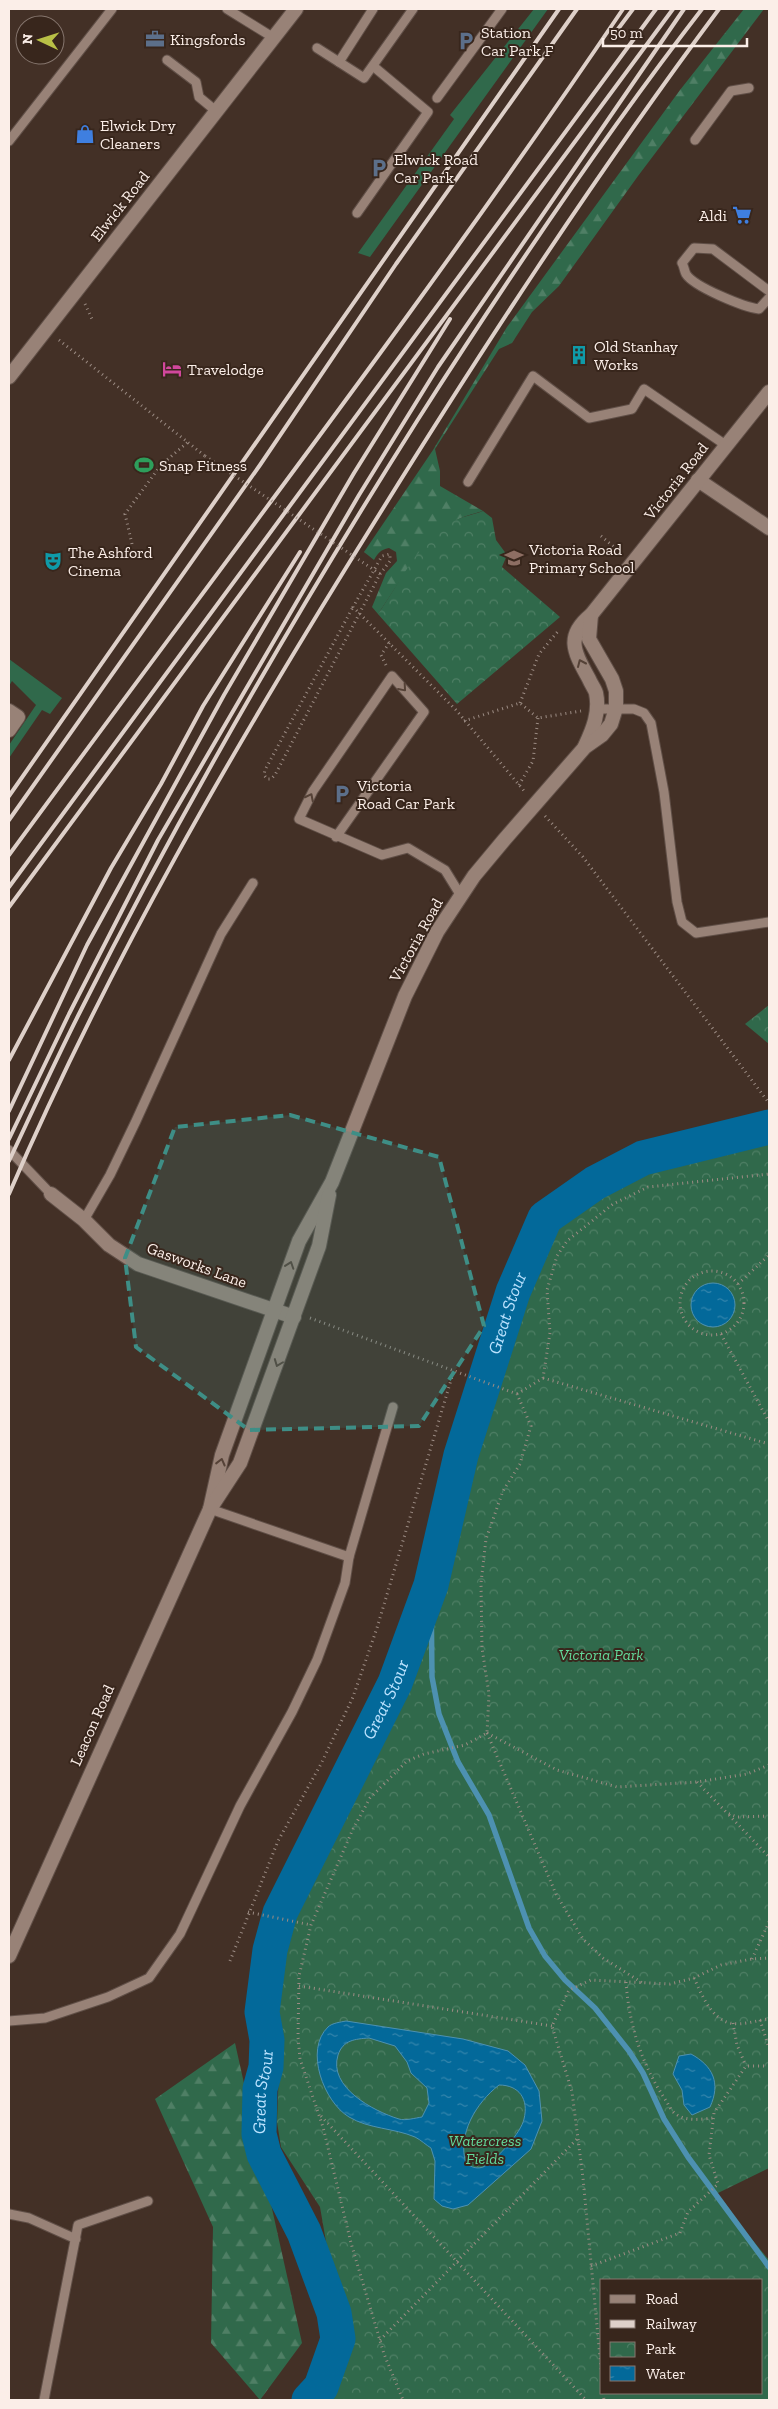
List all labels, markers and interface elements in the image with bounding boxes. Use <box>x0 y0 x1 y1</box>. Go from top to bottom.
north arrow <box>15 15 65 65</box>
scale bar <box>603 15 747 47</box>
place label: Station Car Park F <box>481 23 554 60</box>
text: 50 m <box>610 24 643 42</box>
office icon: Kingsfords <box>144 28 166 50</box>
place label: Kingsfords <box>170 30 245 49</box>
parking icon: Station Car Park F <box>455 30 477 52</box>
text: N <box>19 33 36 45</box>
place label: Elwick Dry Cleaners <box>100 116 177 153</box>
shop icon: Elwick Dry Cleaners <box>74 123 96 145</box>
place label: Elwick Road Car Park <box>394 150 478 187</box>
parking icon: Elwick Road Car Park <box>368 157 390 179</box>
street label: Elwick Road <box>87 167 153 245</box>
supermarket icon: Aldi <box>731 204 753 226</box>
place label: Aldi <box>699 206 728 225</box>
place label: Old Stanhay Works <box>594 337 679 374</box>
building icon: Old Stanhay Works <box>568 344 590 366</box>
hotel icon: Travelodge <box>161 358 183 380</box>
place label: Travelodge <box>187 360 264 379</box>
street label: Victoria Road <box>639 438 712 524</box>
sports icon: Snap Fitness <box>133 454 155 476</box>
place label: Snap Fitness <box>159 456 247 475</box>
place label: Victoria Road Primary School <box>528 540 635 577</box>
place label: The Ashford Cinema <box>68 543 153 580</box>
school or university icon: Victoria Road Primary School <box>503 547 525 569</box>
theatre icon: The Ashford Cinema <box>42 550 64 572</box>
one-way arrow <box>577 659 587 668</box>
one-way arrow <box>397 682 406 691</box>
place label: Victoria Road Car Park <box>356 776 456 813</box>
parking icon: Victoria Road Car Park <box>331 783 353 805</box>
one-way arrow <box>304 793 314 802</box>
street label: Victoria Road <box>385 895 447 986</box>
street label: Gasworks Lane <box>145 1238 249 1292</box>
one-way arrow <box>285 1261 295 1270</box>
water label: Great Stour <box>483 1268 532 1357</box>
one-way arrow <box>274 1358 284 1367</box>
one-way arrow <box>215 1457 226 1466</box>
park label: Victoria Park <box>559 1645 643 1664</box>
water label: Great Stour <box>358 1656 414 1743</box>
street label: Leacon Road <box>66 1681 118 1769</box>
water label: Great Stour <box>248 2049 278 2134</box>
park label: Watercress Fields <box>449 2131 521 2168</box>
legend <box>600 2279 763 2394</box>
text: Road <box>646 2290 679 2308</box>
text: Railway <box>646 2315 697 2333</box>
text: Park <box>646 2340 676 2358</box>
text: Water <box>646 2365 686 2383</box>

